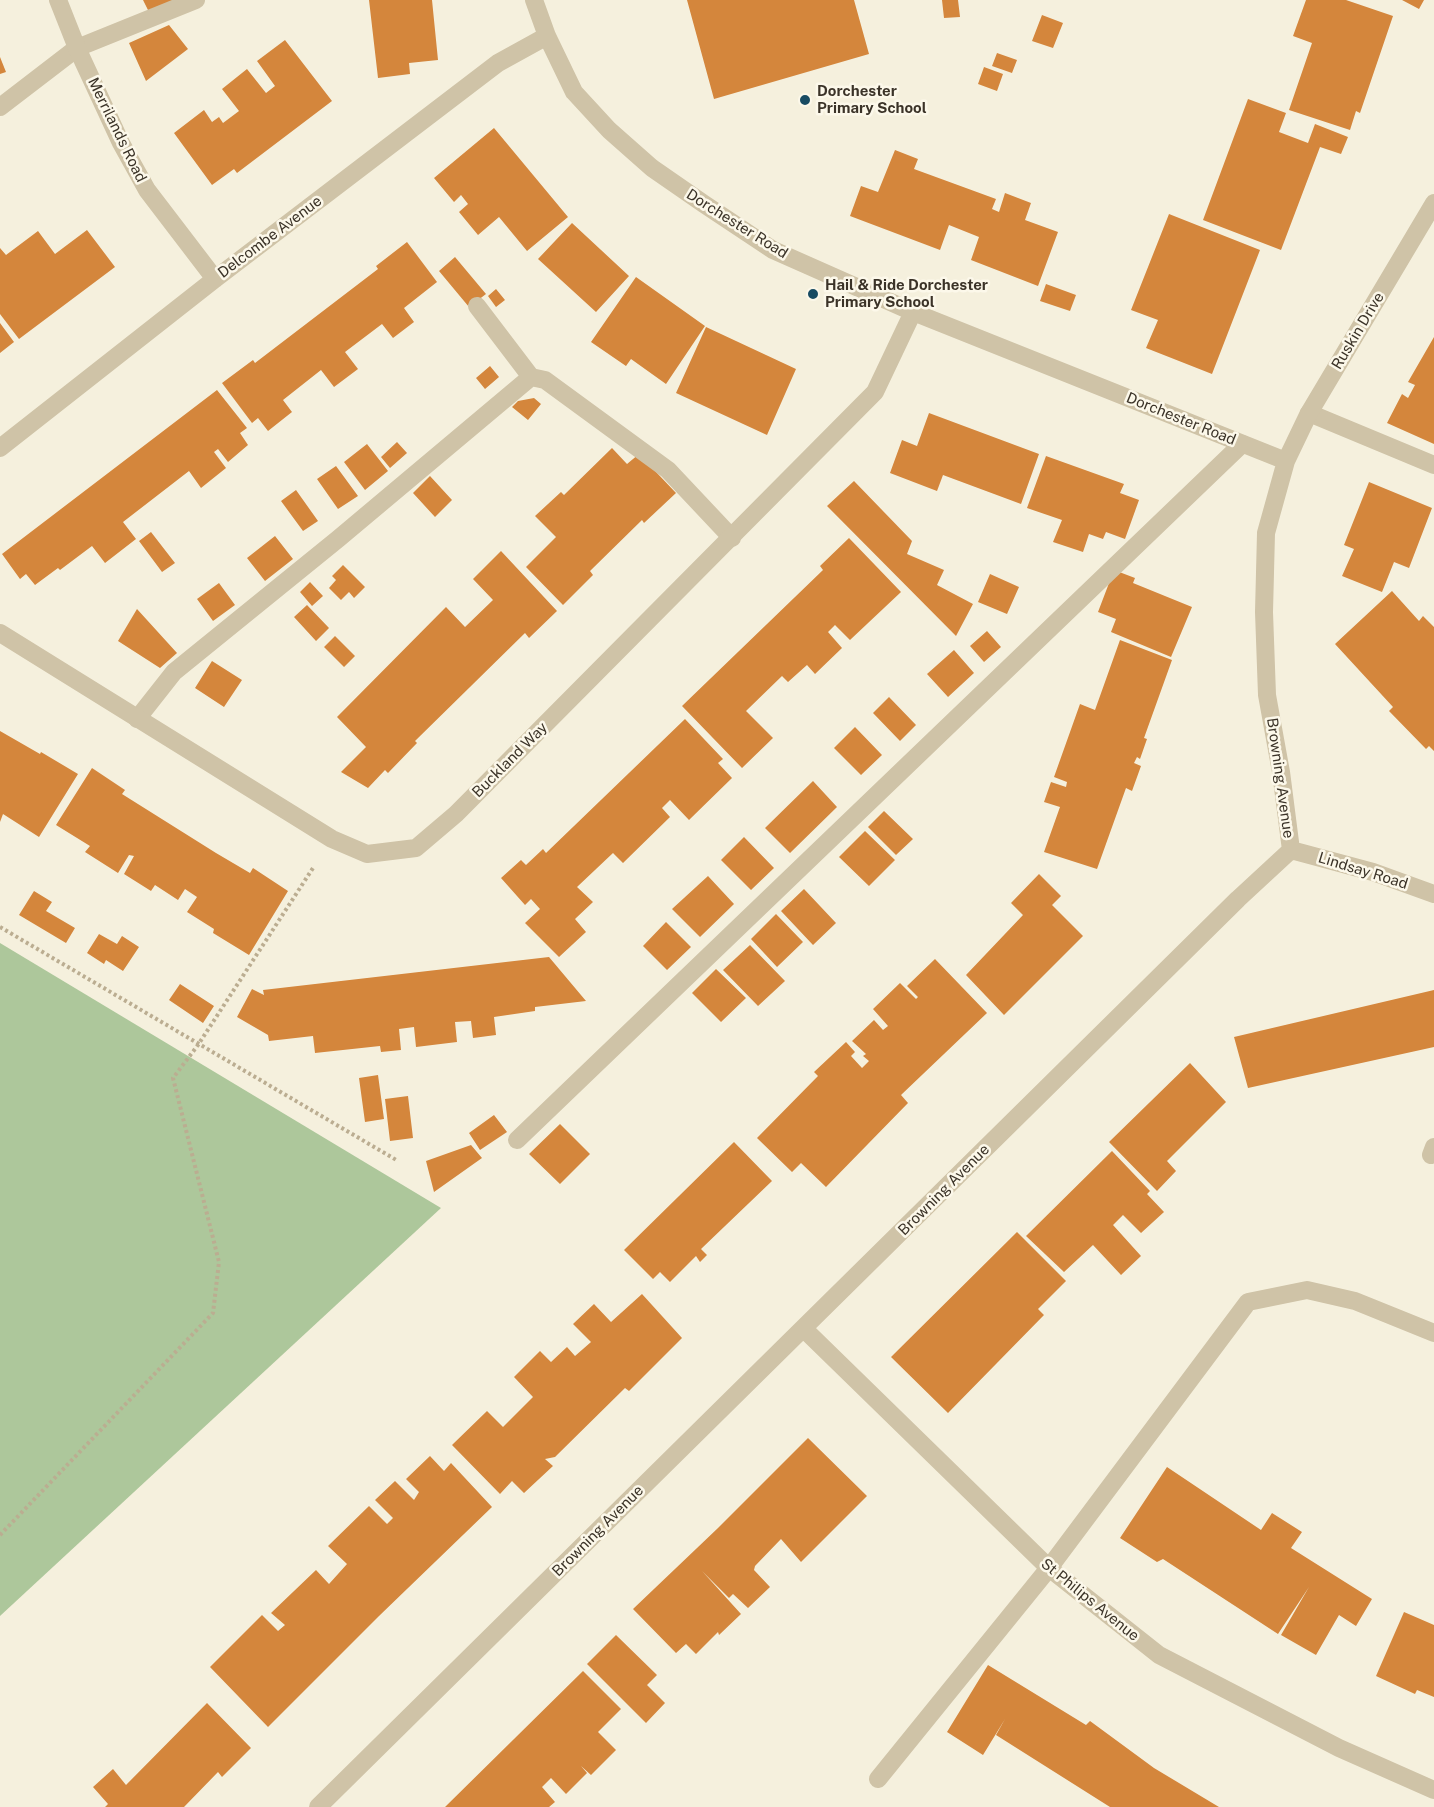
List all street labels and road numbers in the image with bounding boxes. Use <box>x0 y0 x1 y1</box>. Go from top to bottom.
street label: Merrilands Road <box>84 75 150 185</box>
street label: Dorchester Road <box>683 186 791 262</box>
street label: Delcombe Avenue <box>215 192 325 282</box>
street label: Ruskin Drive <box>1328 289 1388 373</box>
street label: Dorchester Road <box>1124 389 1238 449</box>
street label: Browning Avenue <box>1263 717 1297 839</box>
street label: Buckland Way <box>469 719 551 801</box>
street label: Lindsay Road <box>1316 849 1410 893</box>
street label: Browning Avenue <box>895 1141 993 1239</box>
street label: Browning Avenue <box>549 1482 647 1580</box>
street label: St Philips Avenue <box>1037 1555 1143 1645</box>

